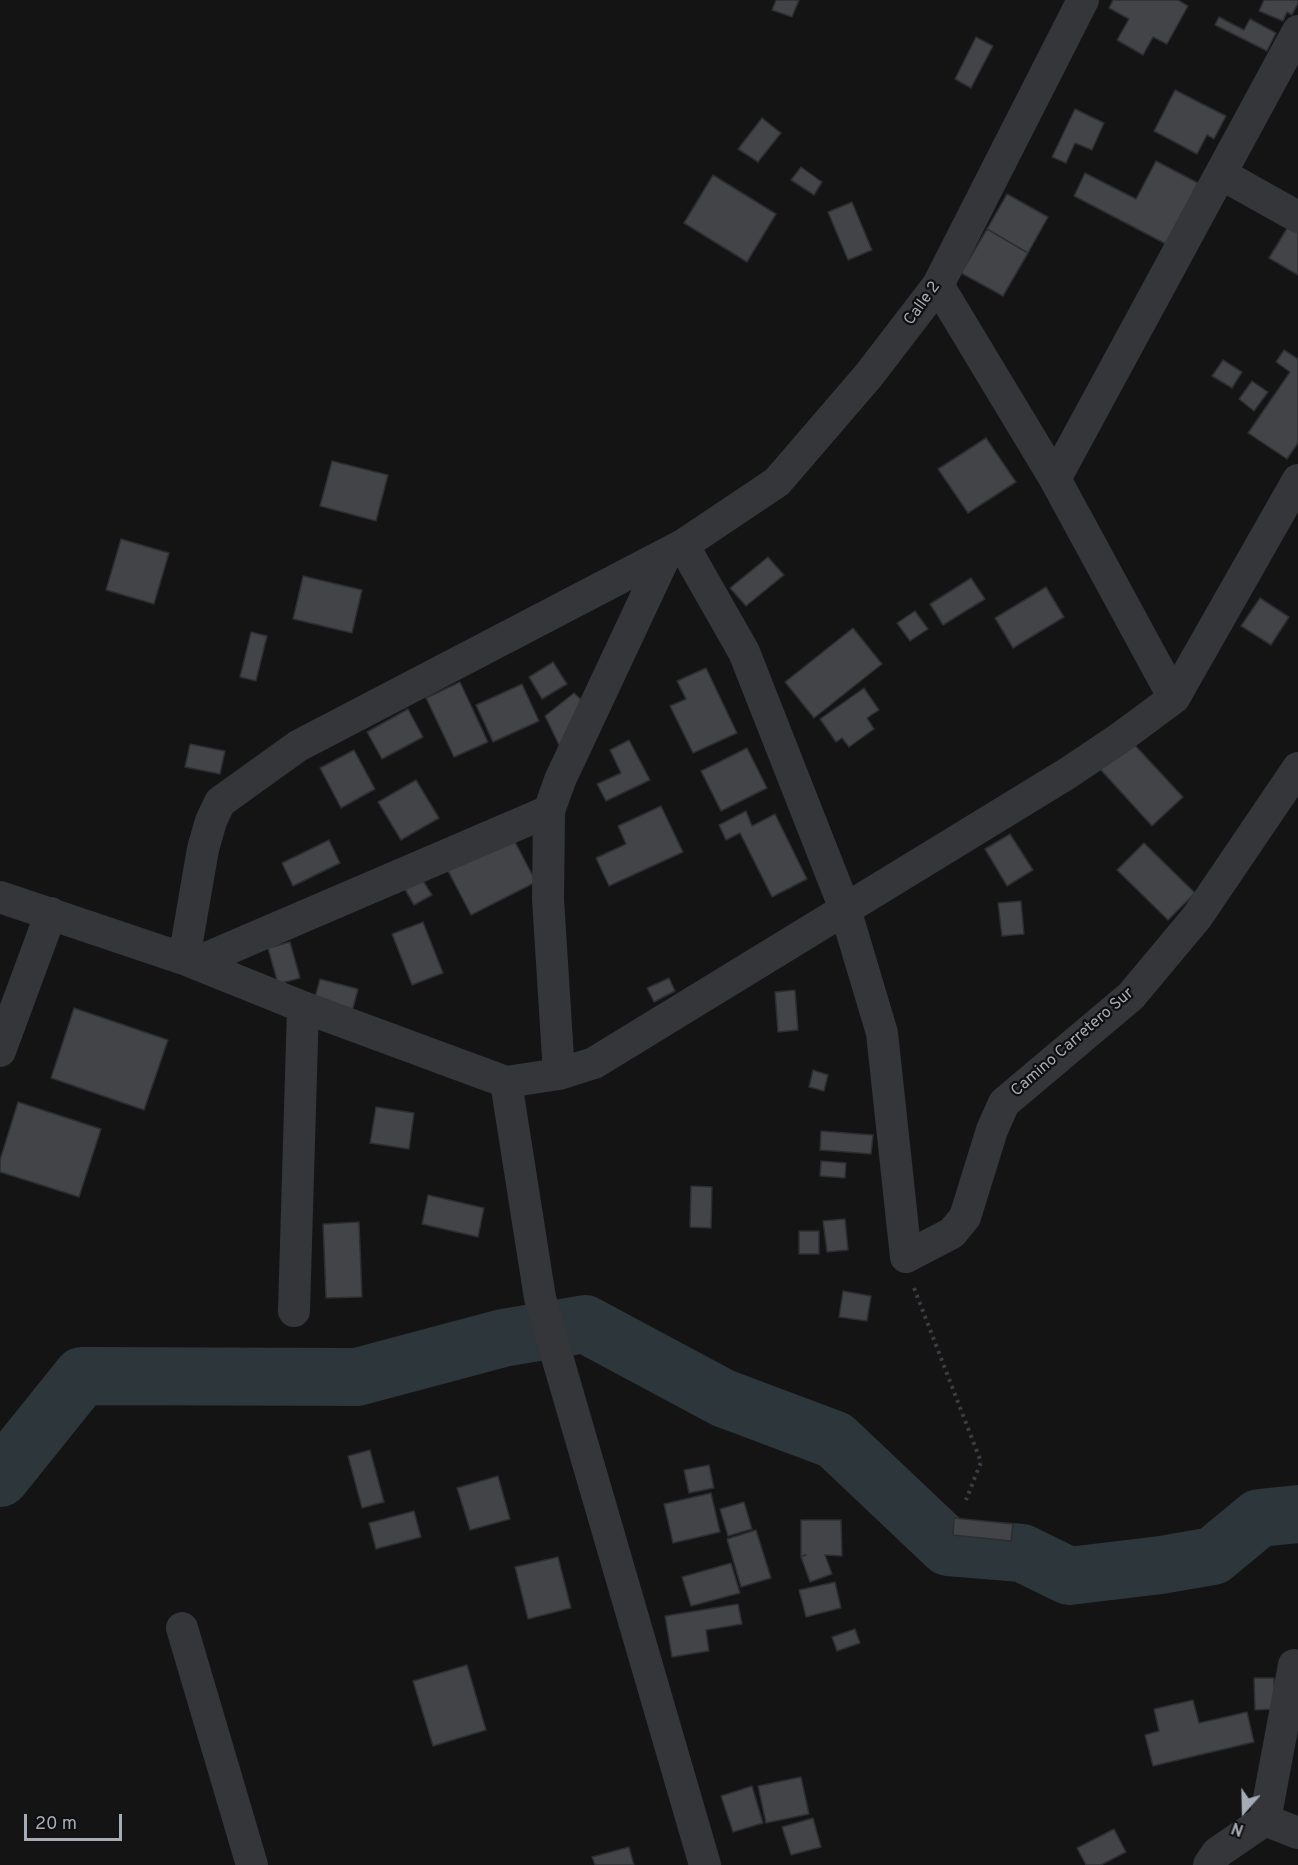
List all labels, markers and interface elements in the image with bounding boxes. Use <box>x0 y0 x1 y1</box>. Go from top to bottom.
street label: Calle 2 <box>901 278 945 330</box>
street label: Camino Carretero Sur <box>1008 985 1138 1101</box>
north arrow <box>1214 1781 1274 1841</box>
scale bar <box>27 1802 124 1840</box>
text: 20 m <box>35 1813 77 1836</box>
text: N <box>1229 1817 1247 1839</box>

